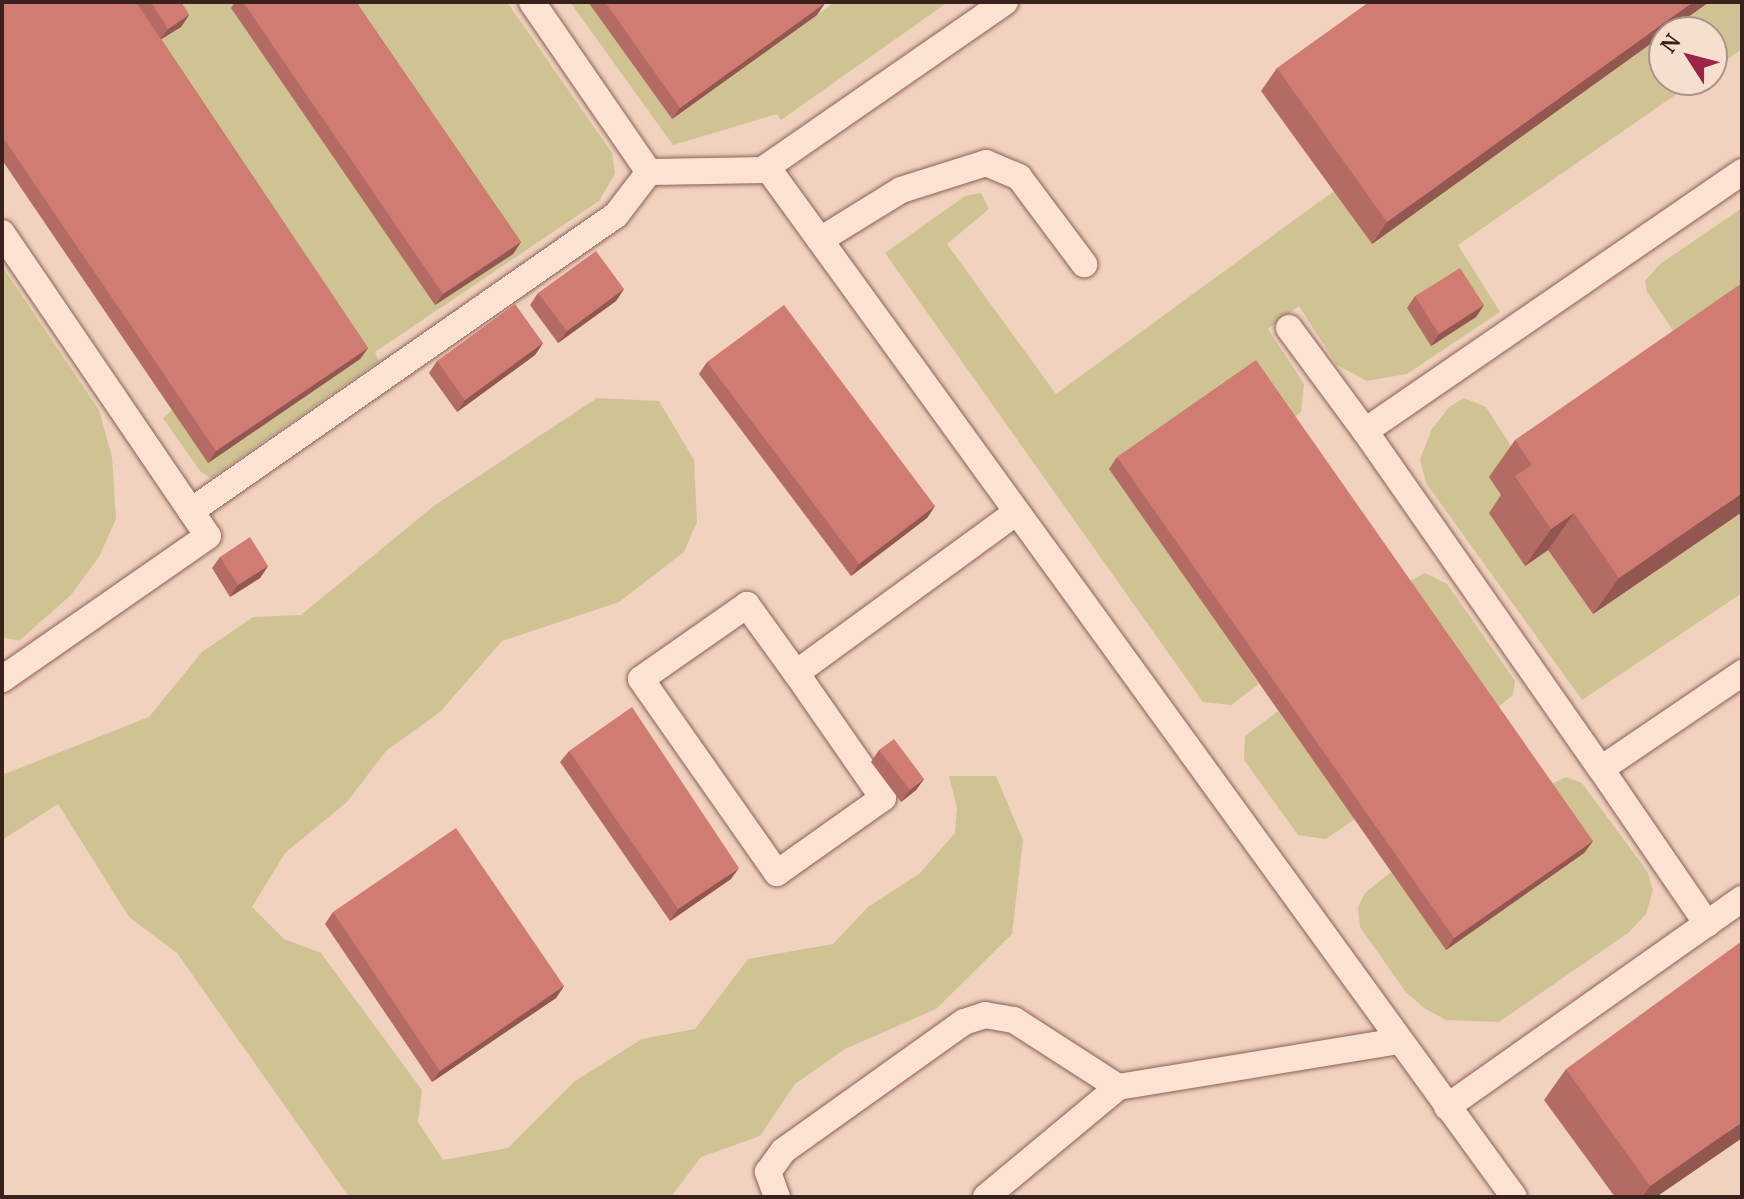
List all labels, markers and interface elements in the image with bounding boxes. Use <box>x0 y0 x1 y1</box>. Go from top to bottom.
north arrow <box>1648 16 1728 96</box>
text: N <box>1653 28 1686 58</box>

